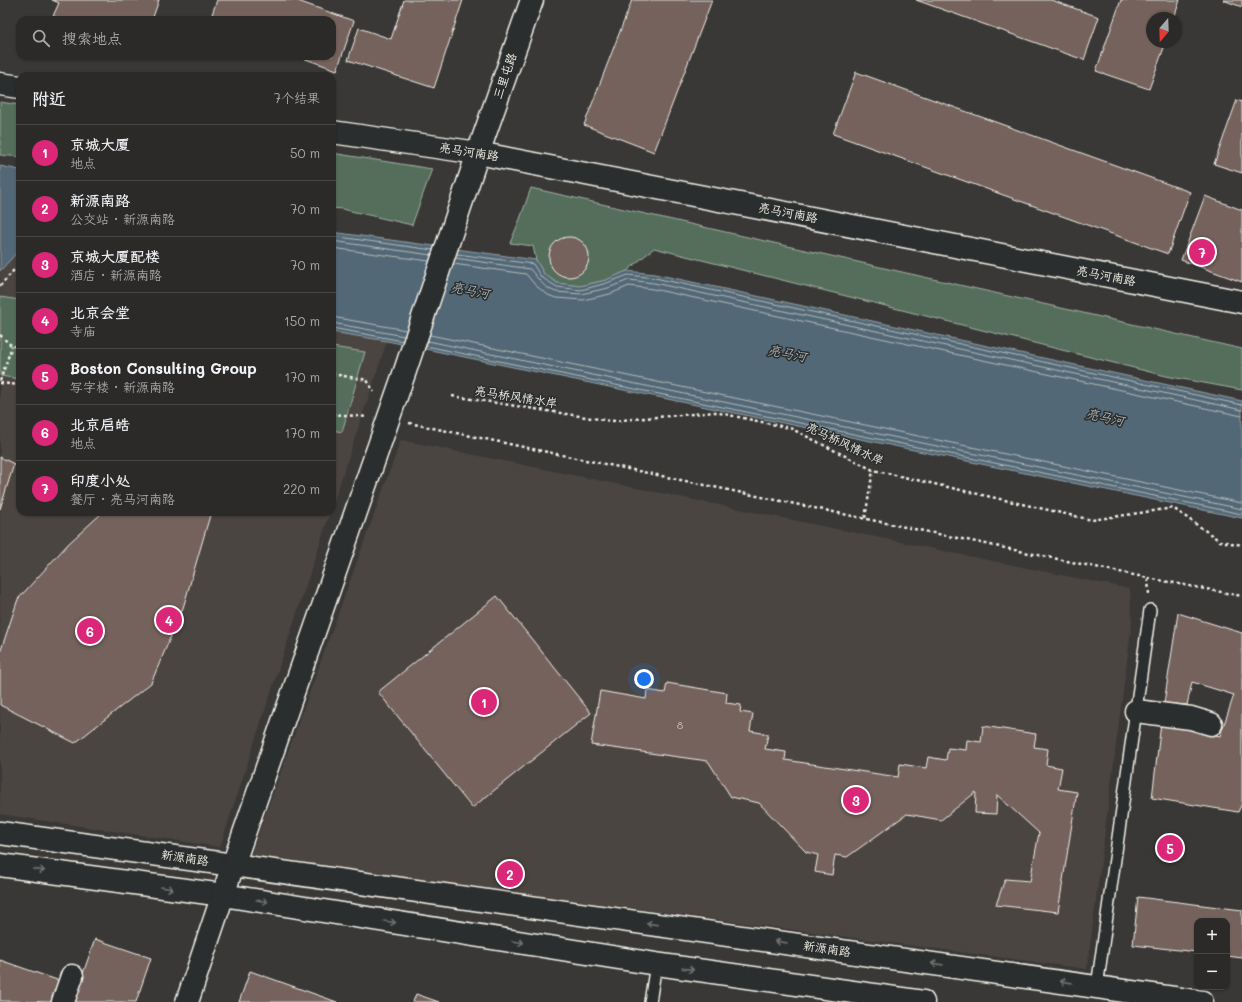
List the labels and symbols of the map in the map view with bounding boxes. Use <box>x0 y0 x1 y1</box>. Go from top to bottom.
north arrow <box>1146 12 1182 48</box>
street label: 三里屯路 <box>489 50 519 101</box>
street label: 亮马河南路 <box>438 138 500 164</box>
street label: 亮马河南路 <box>757 198 819 226</box>
pin: 7 <box>1189 237 1215 267</box>
street label: 亮马河南路 <box>1075 261 1137 289</box>
water label: 亮马河 <box>449 277 493 302</box>
water label: 亮马河 <box>766 340 810 365</box>
street label: 亮马桥风情水岸 <box>473 382 559 410</box>
water label: 亮马河 <box>1084 404 1128 429</box>
street label: 亮马桥风情水岸 <box>804 418 887 468</box>
pin: 4 <box>156 605 182 635</box>
pin: 6 <box>77 616 103 646</box>
your location <box>634 669 654 689</box>
pin: 1 <box>471 687 497 717</box>
house number: 8 <box>677 718 683 732</box>
pin: 3 <box>843 785 869 815</box>
pin: 5 <box>1157 833 1183 863</box>
street label: 新源南路 <box>160 846 210 868</box>
pin: 2 <box>497 859 523 889</box>
one-way arrow <box>32 866 45 874</box>
one-way arrow <box>161 884 174 892</box>
one-way arrow <box>255 897 268 905</box>
one-way arrow <box>383 918 396 926</box>
one-way arrow <box>646 920 659 928</box>
street label: 新源南路 <box>802 937 852 959</box>
one-way arrow <box>511 938 524 946</box>
one-way arrow <box>775 938 788 946</box>
one-way arrow <box>931 960 944 968</box>
one-way arrow <box>681 965 694 973</box>
one-way arrow <box>1060 979 1073 986</box>

